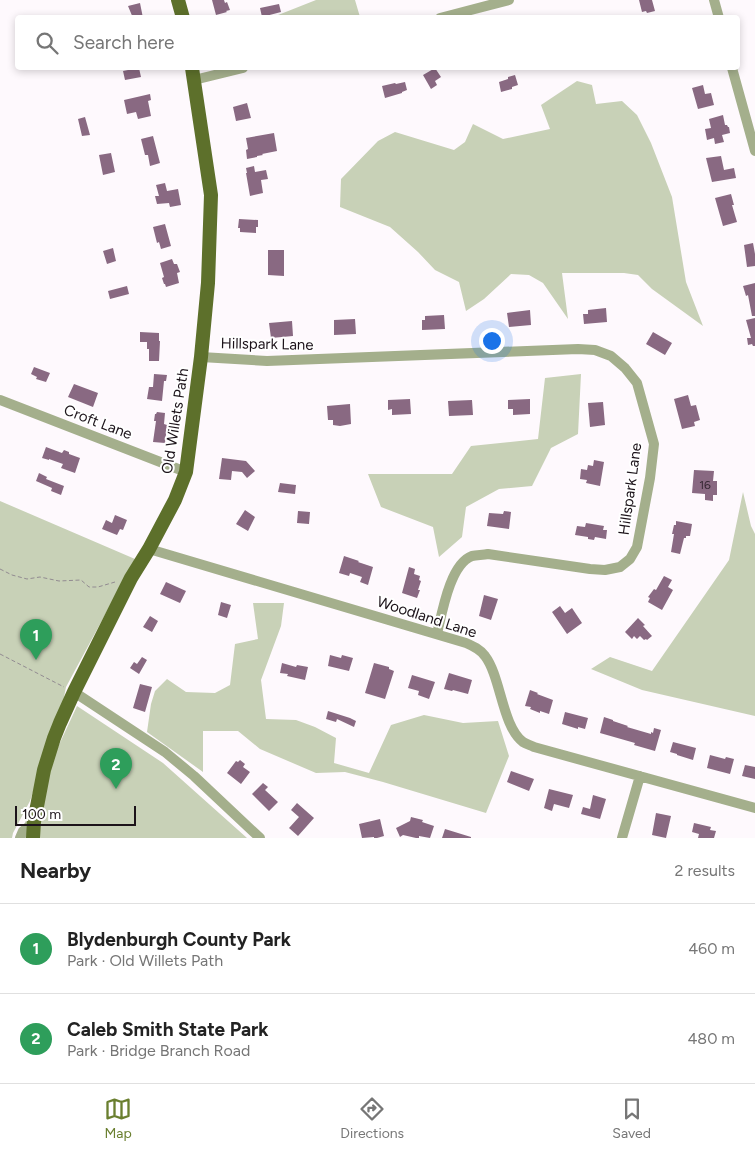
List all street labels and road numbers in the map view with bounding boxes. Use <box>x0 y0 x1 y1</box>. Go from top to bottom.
street label: Hillspark Lane <box>220 334 314 354</box>
street label: Old Willets Path <box>158 367 192 475</box>
street label: Croft Lane <box>61 401 135 443</box>
street label: Hillspark Lane <box>615 442 645 536</box>
street label: Woodland Lane <box>375 592 479 642</box>

